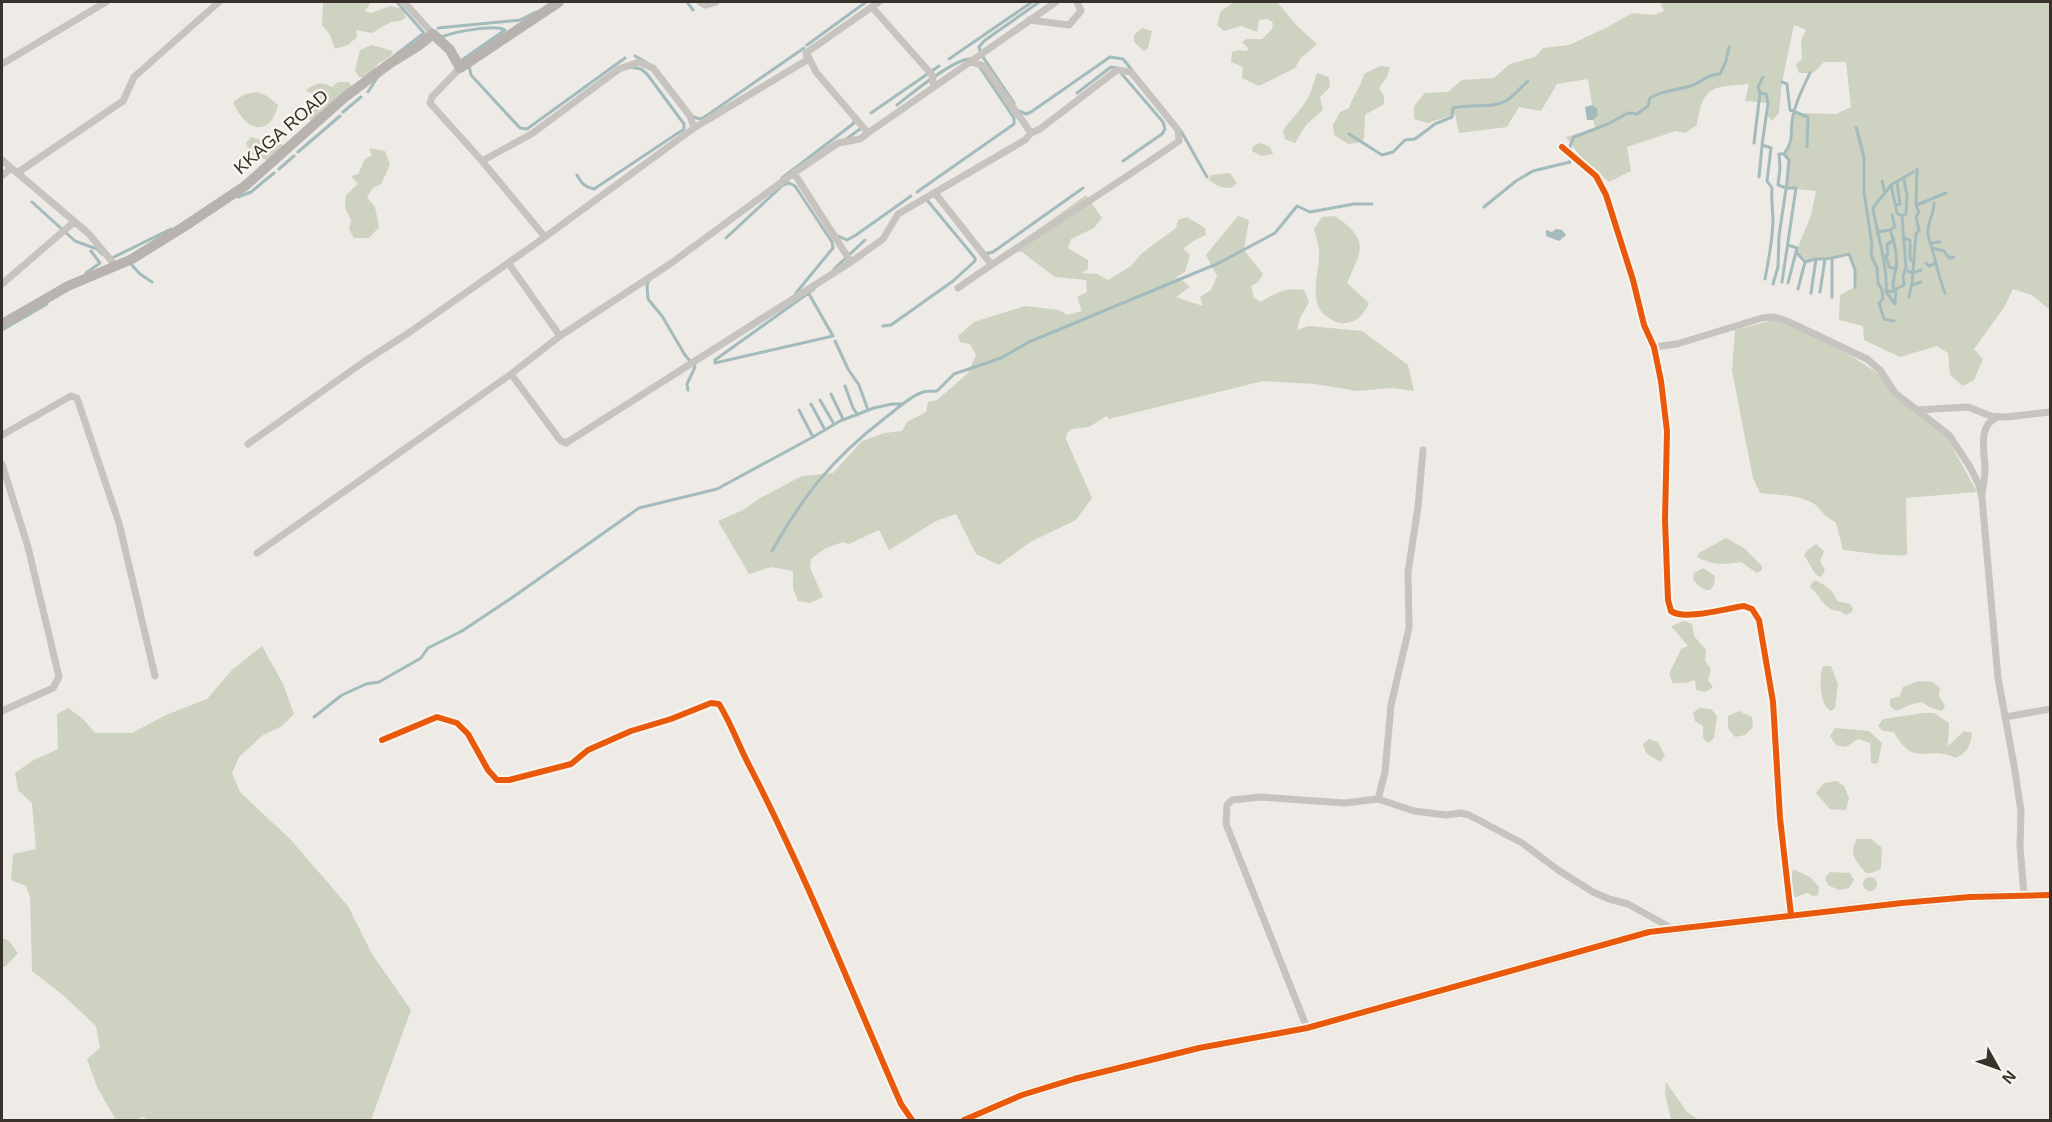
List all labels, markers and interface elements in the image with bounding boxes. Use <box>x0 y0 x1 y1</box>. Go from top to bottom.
street label: KKAGA ROAD <box>230 86 332 178</box>
north arrow <box>1968 1038 2028 1098</box>
text: N <box>1999 1067 2019 1087</box>

